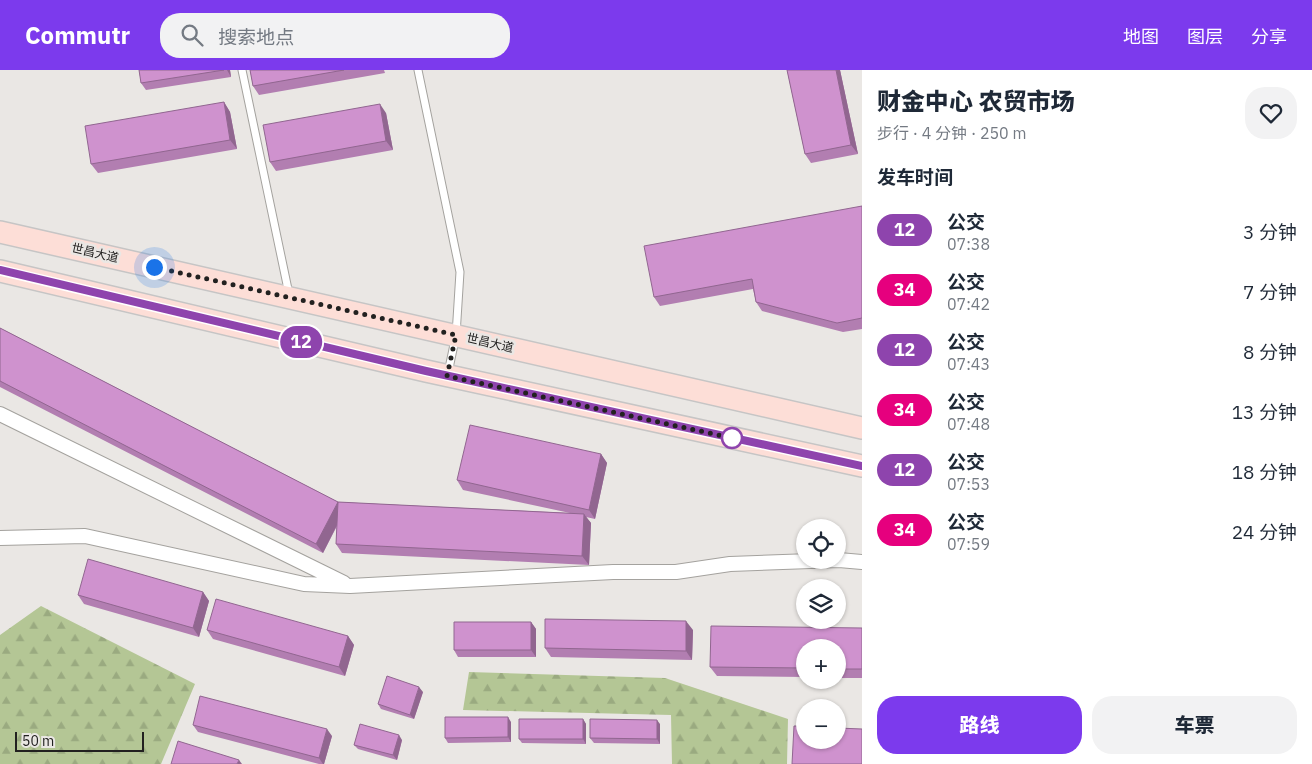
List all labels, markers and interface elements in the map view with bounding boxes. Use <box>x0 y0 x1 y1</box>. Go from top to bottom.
search box <box>160 13 510 58</box>
text: Commutr <box>25 19 130 51</box>
icon: search <box>178 21 206 49</box>
text: 搜索地点 <box>218 25 294 49</box>
text: 地图 <box>1123 25 1159 48</box>
text: 图层 <box>1187 25 1223 48</box>
text: 分享 <box>1251 25 1287 48</box>
text: 财金中心 农贸市场 <box>877 85 1075 117</box>
button: heart <box>1245 87 1297 139</box>
text: 步行 · 4 分钟 · 250 m <box>877 123 1026 143</box>
text: 发车时间 <box>877 165 953 189</box>
text: 公交 <box>947 210 985 234</box>
text: 12 <box>894 218 915 241</box>
text: 3 分钟 <box>1243 220 1297 244</box>
text: 07:38 <box>947 234 990 254</box>
street label: 世昌大道 <box>70 240 120 265</box>
your location <box>142 255 167 280</box>
text: 公交 <box>947 270 985 294</box>
text: 34 <box>894 278 915 301</box>
text: 7 分钟 <box>1243 280 1297 304</box>
text: 07:42 <box>947 294 990 314</box>
line badge: 12 <box>278 326 324 358</box>
text: 12 <box>290 330 312 353</box>
street label: 世昌大道 <box>465 330 515 355</box>
text: 公交 <box>947 330 985 354</box>
text: 12 <box>894 338 915 361</box>
text: 8 分钟 <box>1243 340 1297 364</box>
text: 07:43 <box>947 354 990 374</box>
text: 公交 <box>947 390 985 414</box>
text: 34 <box>894 398 915 421</box>
text: 13 分钟 <box>1232 400 1297 424</box>
text: 07:48 <box>947 414 990 434</box>
unlabelled marker <box>721 427 743 449</box>
text: 公交 <box>947 450 985 474</box>
text: 12 <box>894 458 915 481</box>
text: 18 分钟 <box>1232 460 1297 484</box>
text: 07:53 <box>947 474 990 494</box>
text: 公交 <box>947 510 985 534</box>
text: 34 <box>894 518 915 541</box>
map controls <box>796 519 846 749</box>
button: locate <box>796 519 846 569</box>
text: 24 分钟 <box>1232 520 1297 544</box>
text: 07:59 <box>947 534 990 554</box>
button: layers <box>796 579 846 629</box>
button: + <box>796 639 846 689</box>
button: 路线 <box>877 696 1082 754</box>
button: 车票 <box>1092 696 1297 754</box>
button: − <box>796 699 846 749</box>
scale bar <box>15 729 144 752</box>
text: 50 m <box>22 732 54 750</box>

